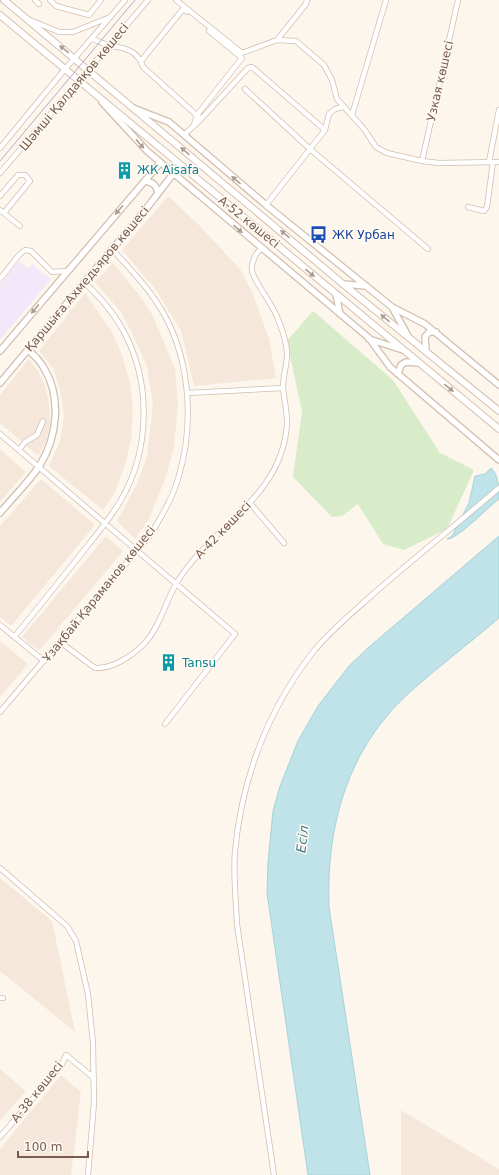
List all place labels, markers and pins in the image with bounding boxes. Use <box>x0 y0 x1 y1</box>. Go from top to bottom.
building icon: ЖК Aisafa <box>114 160 134 180</box>
place label: ЖК Aisafa <box>137 163 199 177</box>
bus stop icon: ЖК Урбан <box>309 225 329 245</box>
place label: ЖК Урбан <box>332 228 395 242</box>
building icon: Tansu <box>159 653 179 673</box>
place label: Tansu <box>181 656 216 670</box>

